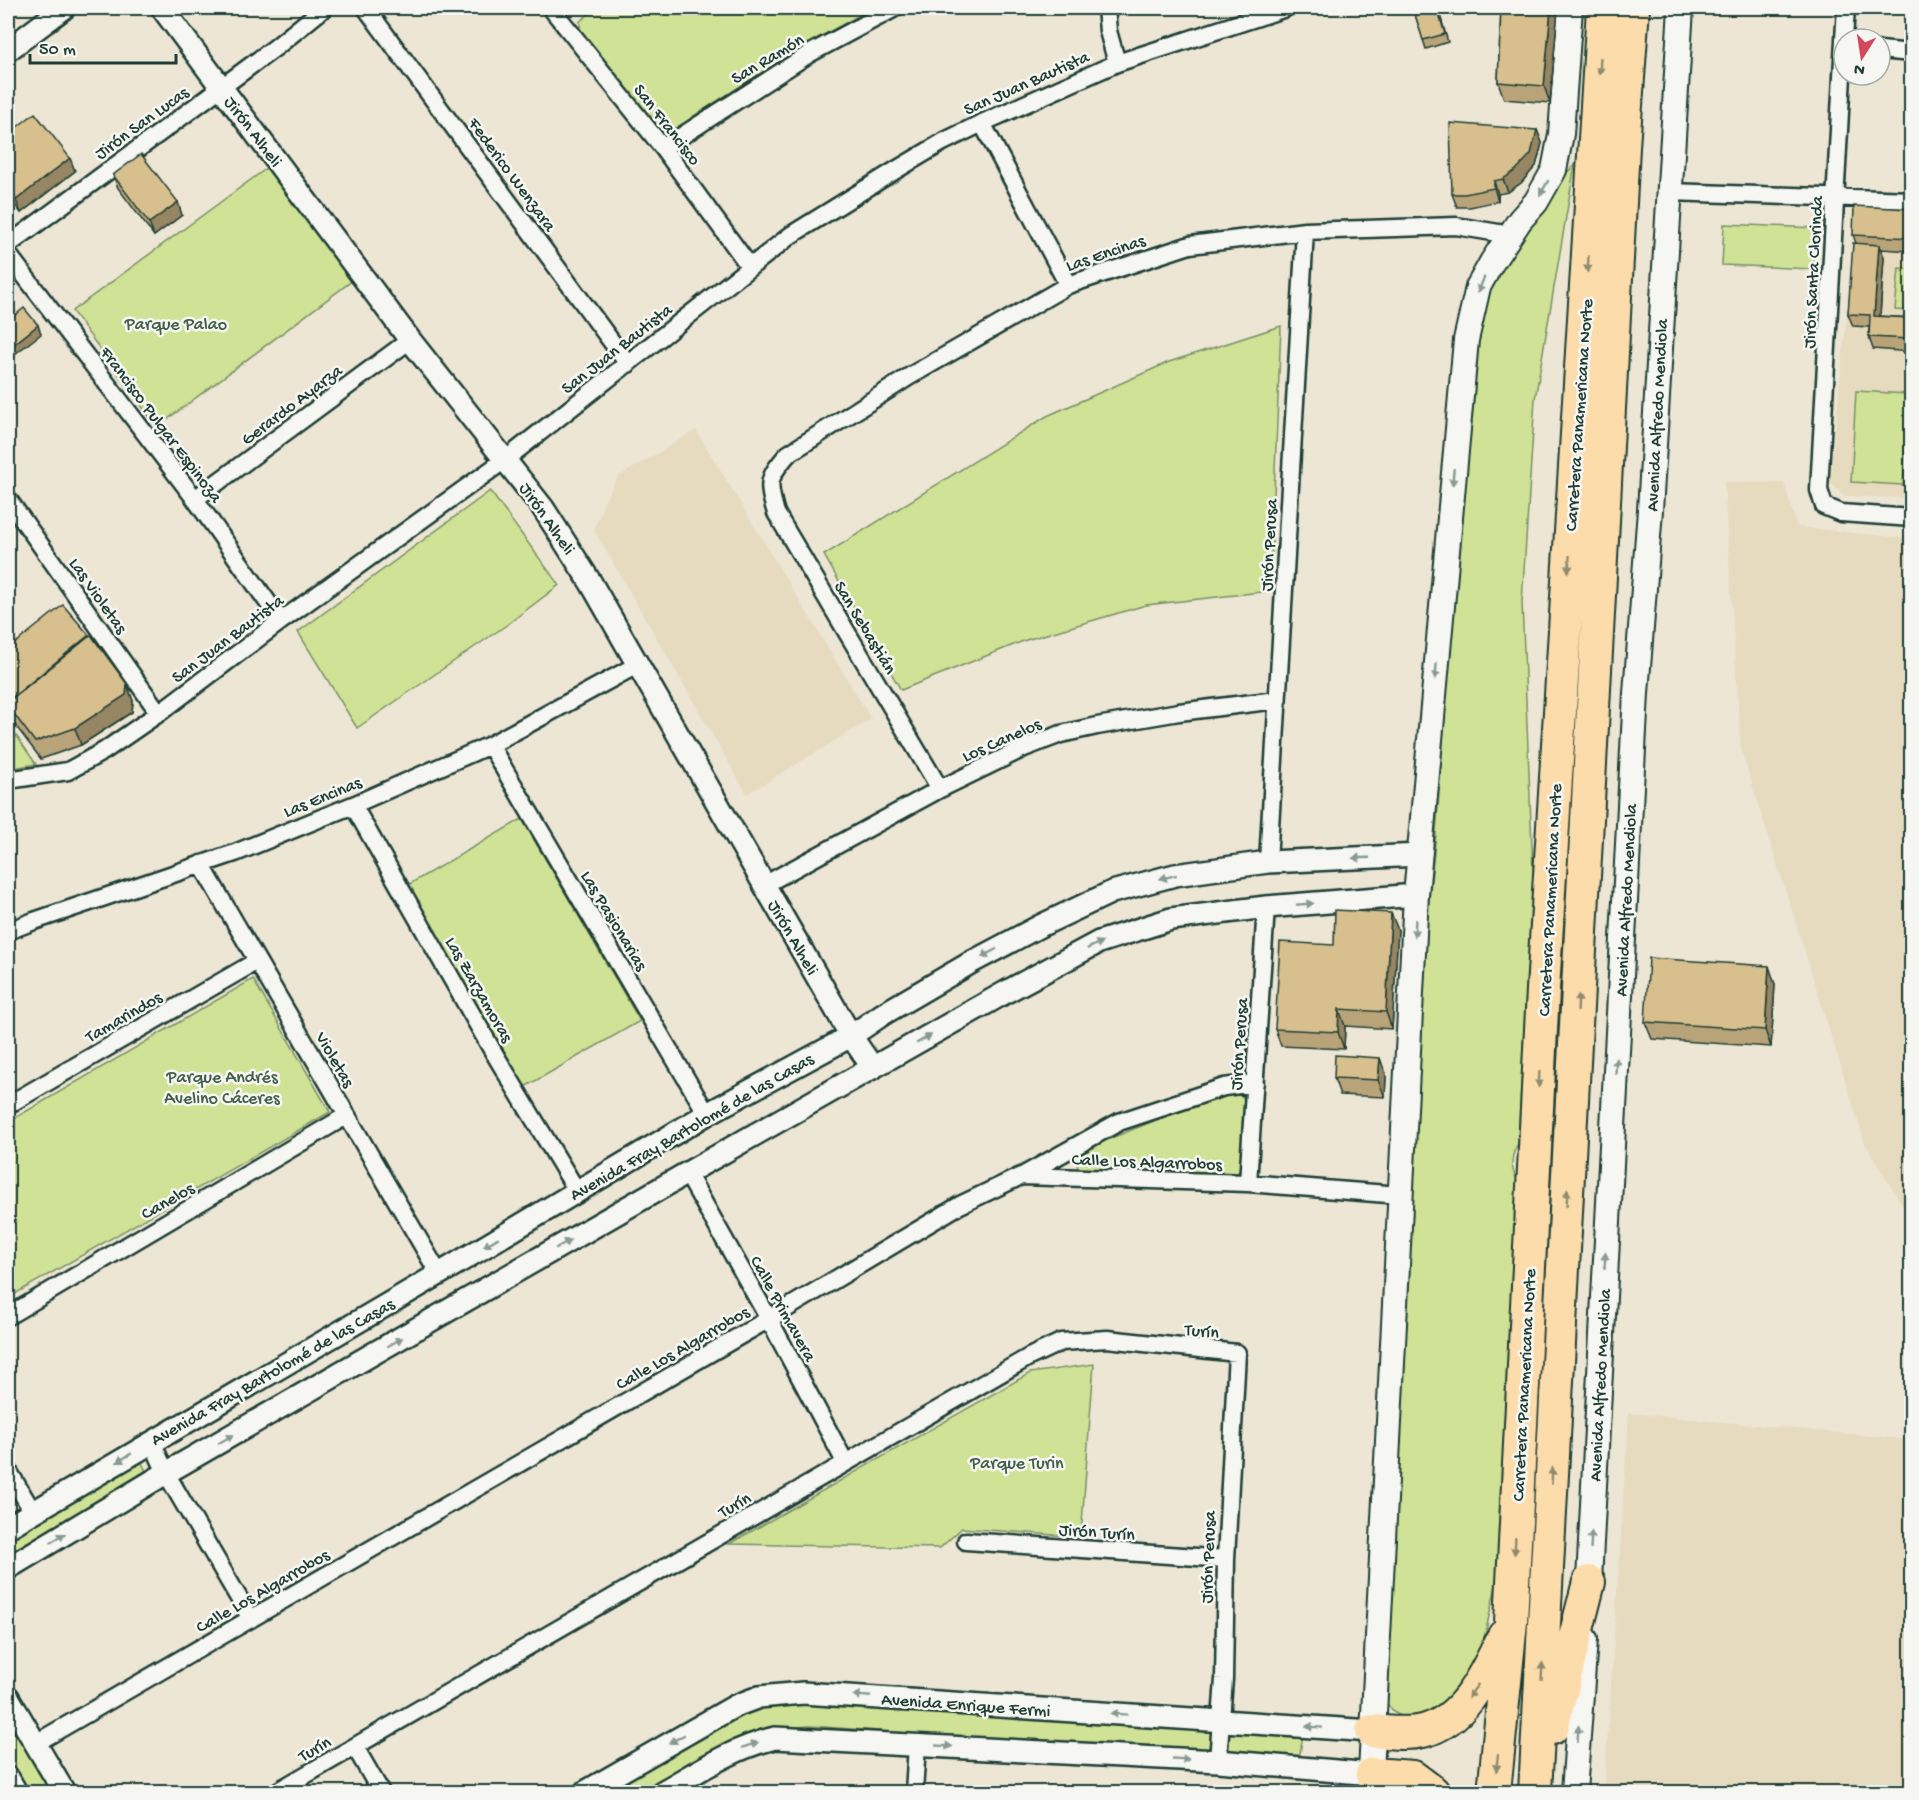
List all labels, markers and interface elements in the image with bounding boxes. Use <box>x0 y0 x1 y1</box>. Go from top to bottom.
scale bar <box>30 27 176 65</box>
north arrow <box>1832 27 1892 87</box>
street label: San Ramón <box>728 30 809 90</box>
text: 50 m <box>39 40 76 61</box>
street label: San Juan Bautista <box>961 47 1094 121</box>
one-way arrow <box>1595 56 1604 75</box>
text: N <box>1852 58 1867 79</box>
street label: San Francisco <box>628 81 704 170</box>
street label: Jirón San Lucas <box>91 82 195 165</box>
street label: Jirón Alheli <box>219 93 286 172</box>
street label: Federico Wenzara <box>462 114 560 237</box>
one-way arrow <box>1538 180 1549 196</box>
street label: Jirón Santa Clorinda <box>1800 194 1829 349</box>
street label: Las Encinas <box>1063 231 1149 278</box>
one-way arrow <box>1583 255 1592 274</box>
one-way arrow <box>1476 276 1486 294</box>
street label: Carretera Panamericana Norte <box>1562 298 1599 532</box>
street label: San Juan Bautista <box>558 300 678 400</box>
park label: Parque Palao <box>124 315 227 336</box>
street label: Avenida Alfredo Mendiola <box>1643 317 1674 512</box>
street label: Francisco Pulgar Espinoza <box>94 342 226 509</box>
street label: Gerardo Ayarza <box>238 361 348 451</box>
one-way arrow <box>1448 468 1458 487</box>
street label: Jirón Alheli <box>513 479 579 560</box>
street label: Jirón Perusa <box>1258 497 1283 592</box>
street label: Las Violetas <box>63 554 132 640</box>
one-way arrow <box>1564 554 1574 573</box>
street label: San Sebastián <box>828 578 900 679</box>
street label: San Juan Bautista <box>168 590 289 689</box>
one-way arrow <box>1431 662 1441 681</box>
street label: Los Canelos <box>959 714 1046 768</box>
street label: Las Encinas <box>281 773 366 823</box>
street label: Carretera Panamericana Norte <box>1535 783 1568 1017</box>
street label: Avenida Alfredo Mendiola <box>1612 802 1643 997</box>
one-way arrow <box>1352 853 1371 862</box>
street label: Las Pasionarias <box>575 868 652 976</box>
one-way arrow <box>1159 873 1177 883</box>
street label: Jirón Alheli <box>762 897 822 980</box>
one-way arrow <box>1296 899 1315 909</box>
one-way arrow <box>1410 919 1419 938</box>
street label: Las Zarzamoras <box>439 934 517 1048</box>
one-way arrow <box>1086 941 1103 950</box>
one-way arrow <box>980 947 998 957</box>
street label: Tamarindos <box>81 987 168 1049</box>
one-way arrow <box>1573 994 1582 1013</box>
street label: Jirón Perusa <box>1227 996 1254 1091</box>
street label: Violetas <box>309 1028 359 1093</box>
one-way arrow <box>915 1034 932 1044</box>
street label: Avenida Fray Bartolomé de las Casas <box>567 1049 819 1207</box>
one-way arrow <box>1611 1057 1621 1076</box>
park label: Parque Andrés Avelino Cáceres <box>164 1068 281 1110</box>
one-way arrow <box>1534 1069 1543 1088</box>
street label: Calle Los Algarrobos <box>1071 1150 1224 1177</box>
street label: Canelos <box>138 1178 200 1226</box>
one-way arrow <box>1562 1188 1572 1207</box>
one-way arrow <box>483 1237 499 1248</box>
one-way arrow <box>555 1240 572 1250</box>
one-way arrow <box>1600 1251 1609 1270</box>
street label: Calle Primavera <box>744 1253 820 1367</box>
street label: Carretera Panamericana Norte <box>1509 1268 1542 1502</box>
street label: Avenida Alfredo Mendiola <box>1586 1287 1617 1482</box>
street label: Avenida Fray Bartolomé de las Casas <box>148 1294 400 1452</box>
street label: Calle Los Algarrobos <box>613 1302 755 1396</box>
street label: Turín <box>1183 1320 1220 1345</box>
one-way arrow <box>386 1337 403 1347</box>
one-way arrow <box>217 1434 234 1444</box>
one-way arrow <box>115 1453 132 1463</box>
park label: Parque Turin <box>969 1454 1064 1475</box>
one-way arrow <box>1547 1467 1557 1486</box>
street label: Turín <box>714 1488 756 1524</box>
street label: Jirón Perusa <box>1197 1509 1222 1604</box>
street label: Jirón Turín <box>1058 1520 1136 1547</box>
one-way arrow <box>1587 1530 1596 1549</box>
one-way arrow <box>50 1533 66 1544</box>
one-way arrow <box>1511 1537 1520 1556</box>
street label: Calle Los Algarrobos <box>193 1545 335 1639</box>
one-way arrow <box>1537 1662 1546 1681</box>
one-way arrow <box>1467 1683 1479 1699</box>
street label: Avenida Enrique Fermi <box>881 1690 1051 1723</box>
one-way arrow <box>852 1691 871 1701</box>
one-way arrow <box>1110 1709 1129 1719</box>
one-way arrow <box>1304 1722 1323 1731</box>
one-way arrow <box>1574 1725 1583 1744</box>
street label: Turín <box>294 1732 336 1768</box>
one-way arrow <box>669 1734 686 1744</box>
one-way arrow <box>741 1740 759 1749</box>
one-way arrow <box>934 1742 953 1751</box>
one-way arrow <box>1492 1754 1502 1773</box>
one-way arrow <box>1171 1755 1190 1764</box>

